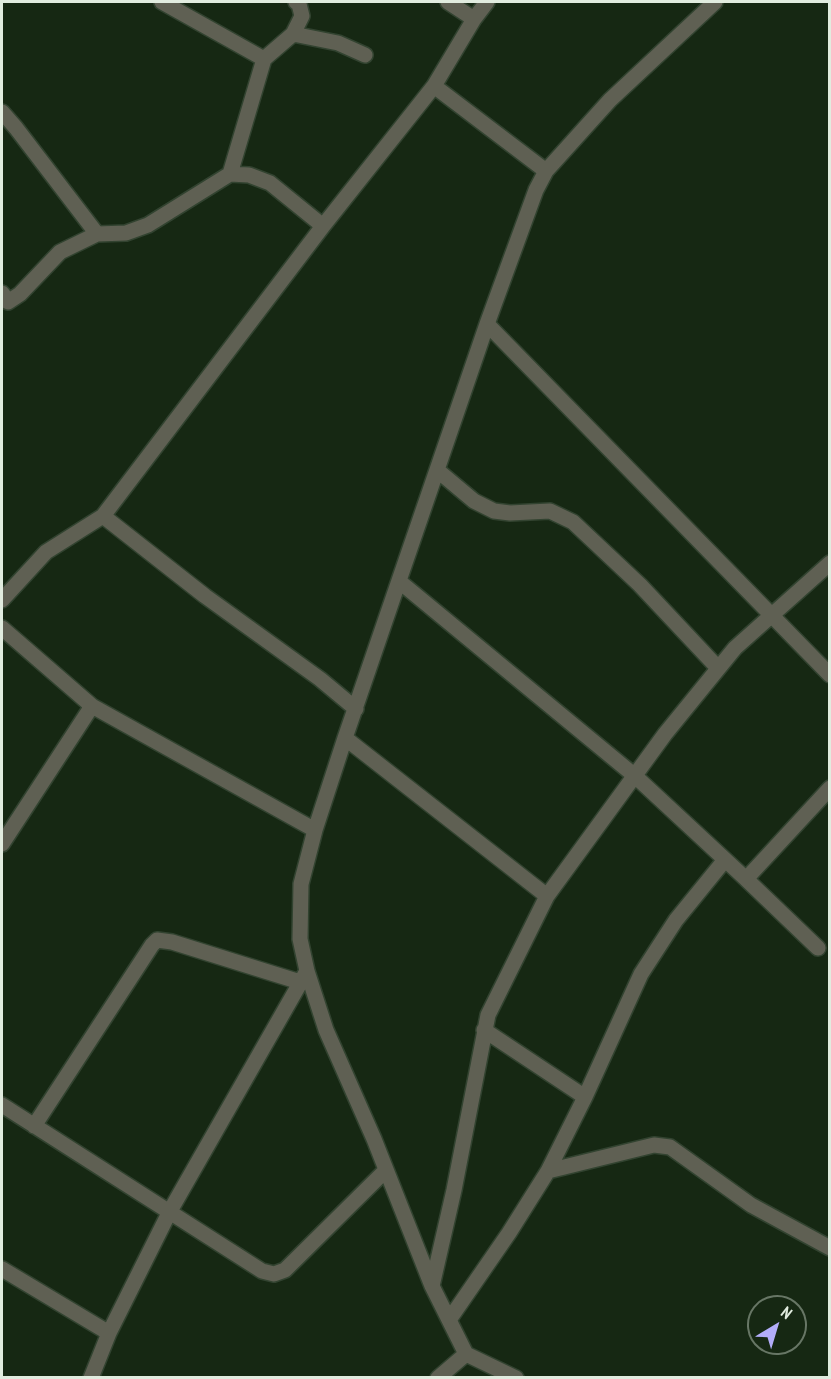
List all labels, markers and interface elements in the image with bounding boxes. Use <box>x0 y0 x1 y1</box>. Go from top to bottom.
north arrow <box>747 1295 807 1355</box>
text: N <box>777 1302 796 1323</box>

